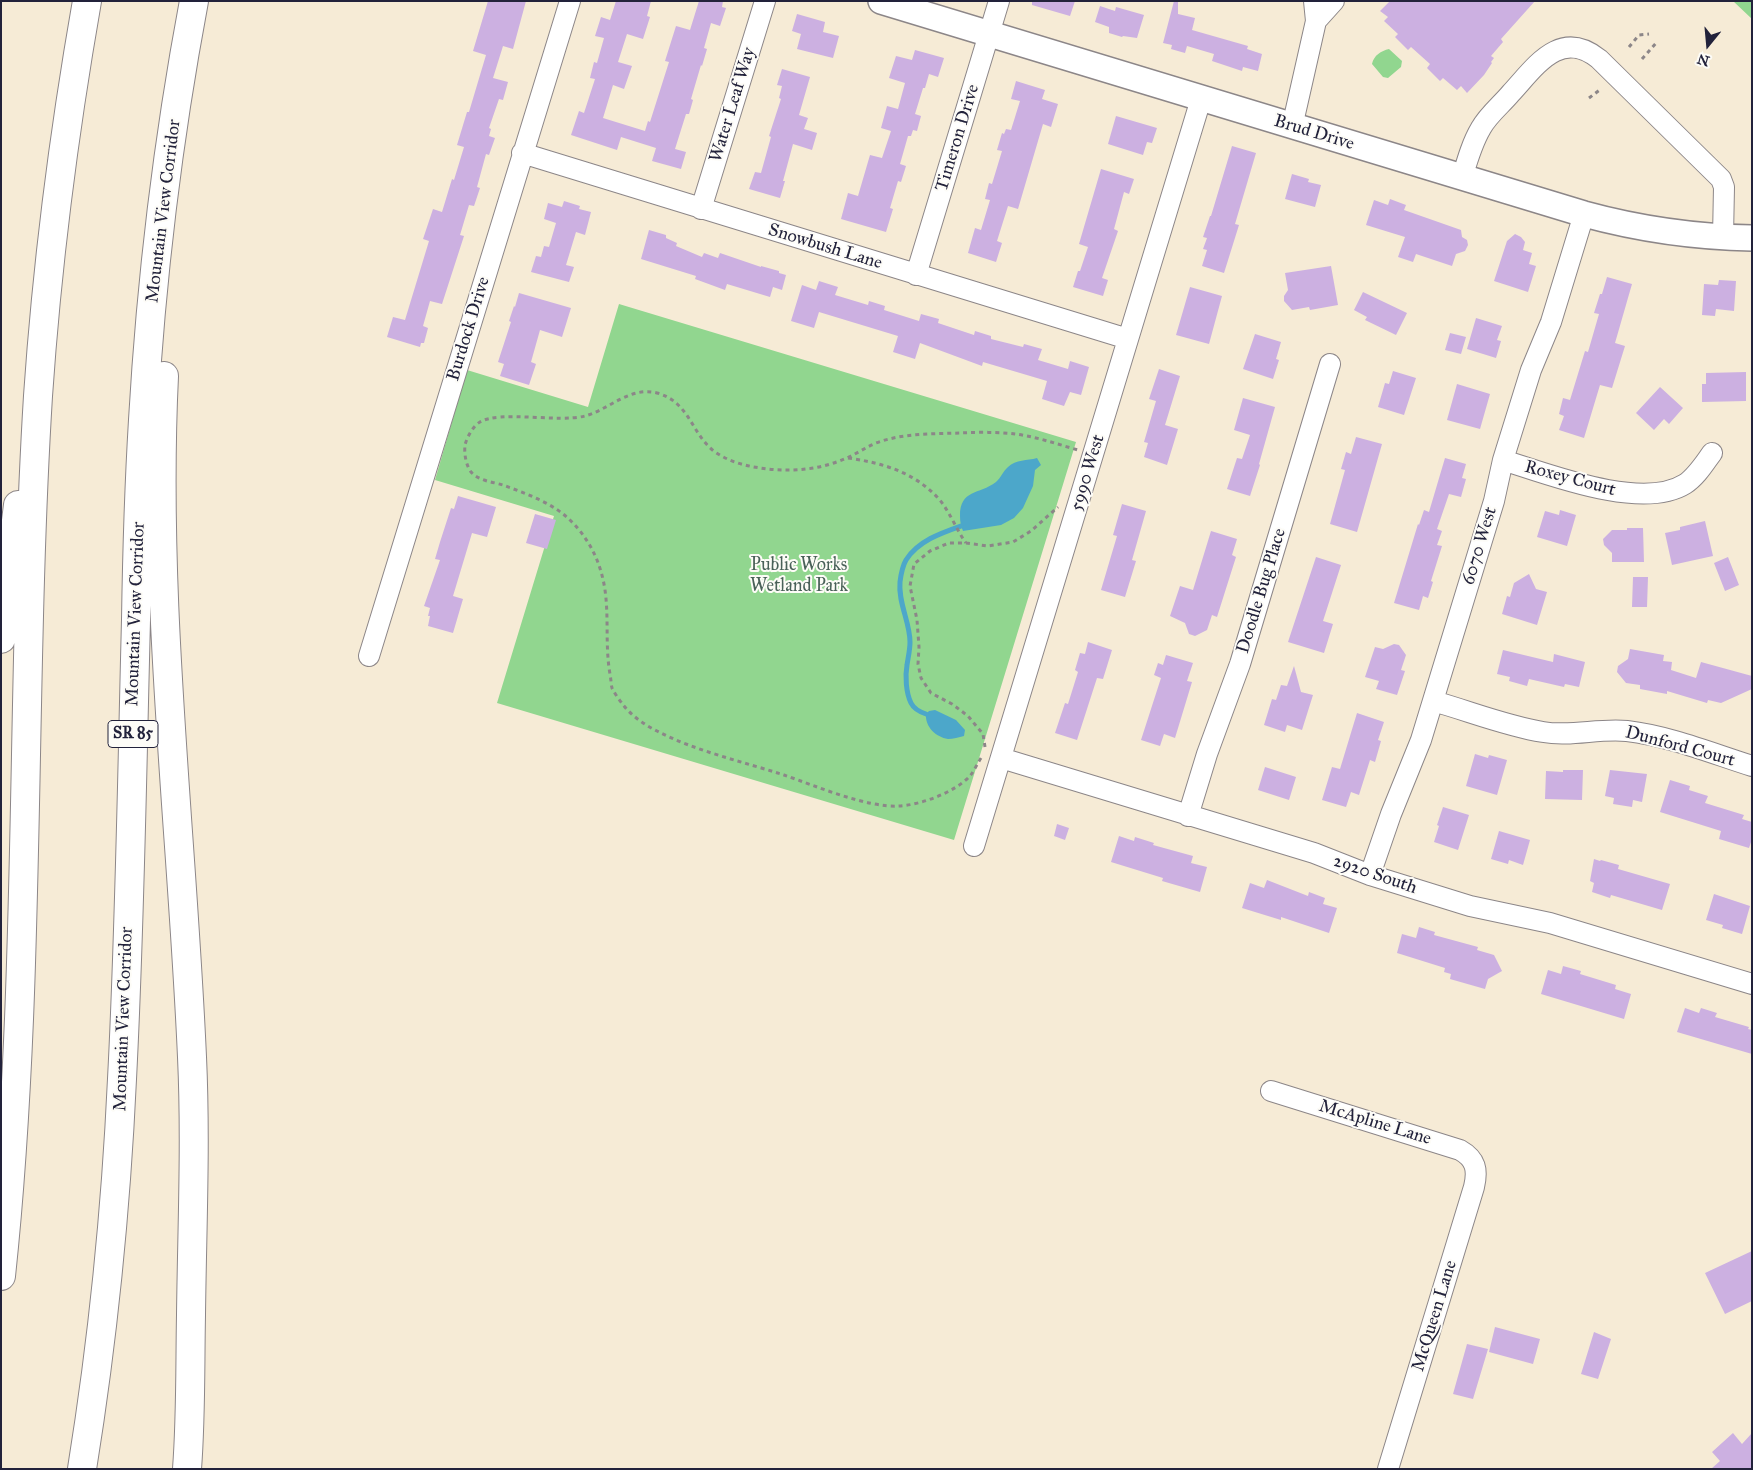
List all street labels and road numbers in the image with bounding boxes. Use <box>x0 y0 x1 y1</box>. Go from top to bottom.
street label: Water Leaf Way <box>705 45 761 165</box>
street label: Timeron Drive <box>931 82 985 194</box>
street label: Brud Drive <box>1271 111 1357 155</box>
street label: Mountain View Corridor <box>142 118 186 304</box>
street label: Snowbush Lane <box>765 219 885 275</box>
street label: Burdock Drive <box>443 274 495 384</box>
street label: 5990 West <box>1066 432 1110 514</box>
street label: Roxey Court <box>1522 456 1618 502</box>
street label: 6070 West <box>1458 504 1502 588</box>
street label: Mountain View Corridor <box>122 521 150 707</box>
street label: Doodle Bug Place <box>1233 526 1291 656</box>
road number: SR 85 <box>108 721 158 748</box>
street label: Dunford Court <box>1623 722 1737 772</box>
street label: 2920 South <box>1330 851 1420 899</box>
street label: Mountain View Corridor <box>110 926 138 1112</box>
street label: McApline Lane <box>1316 1096 1434 1150</box>
street label: McQueen Lane <box>1408 1258 1462 1374</box>

